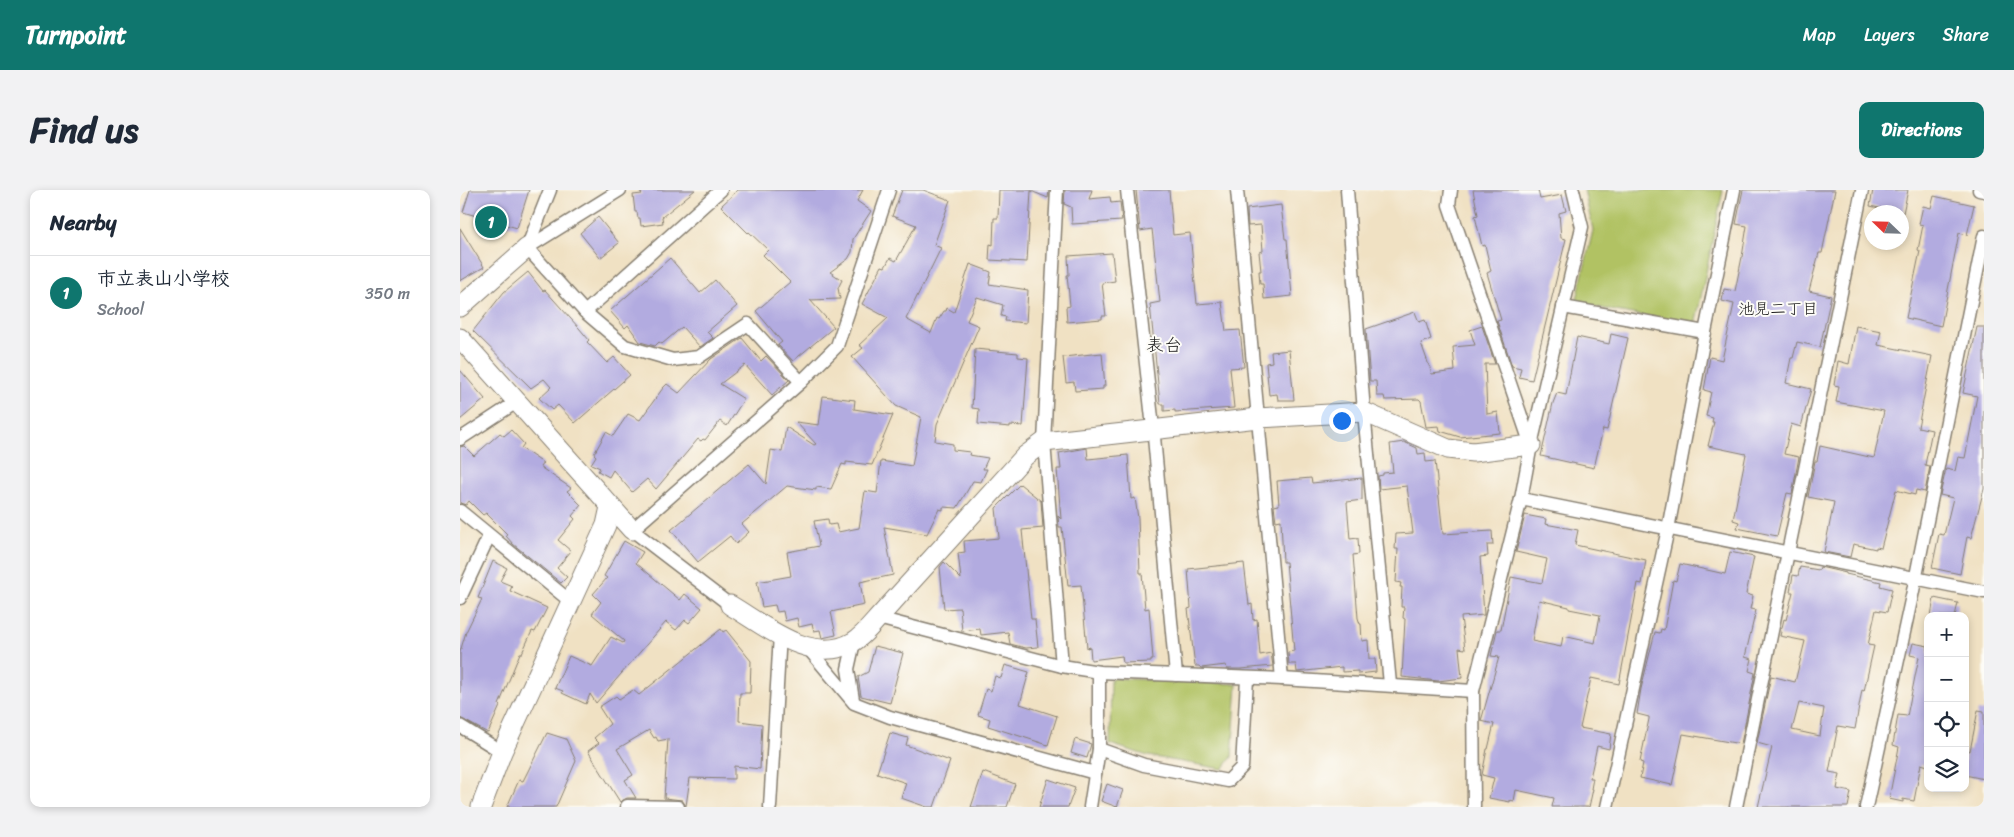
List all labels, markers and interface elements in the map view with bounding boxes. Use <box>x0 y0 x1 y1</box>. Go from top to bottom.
text: Turnpoint <box>25 14 127 56</box>
text: Map <box>1803 19 1836 51</box>
text: Layers <box>1864 19 1915 51</box>
text: Share <box>1943 19 1989 51</box>
text: Find us <box>30 99 138 161</box>
button: Directions <box>1859 102 1984 158</box>
pin: 1 <box>475 203 507 241</box>
text: Nearby <box>50 204 116 242</box>
north arrow <box>1864 205 1909 250</box>
text: 市立表山小学校 <box>97 262 230 295</box>
text: 1 <box>63 279 69 308</box>
text: 350 m <box>365 279 410 308</box>
district label: 池見二丁目 <box>1738 294 1818 323</box>
text: School <box>97 295 144 324</box>
district label: 表台 <box>1146 329 1182 361</box>
your location <box>1329 408 1355 434</box>
map controls <box>1924 612 1969 792</box>
button: + <box>1924 612 1969 657</box>
button: − <box>1924 657 1969 702</box>
button: locate <box>1924 702 1969 747</box>
button: layers <box>1924 747 1969 792</box>

